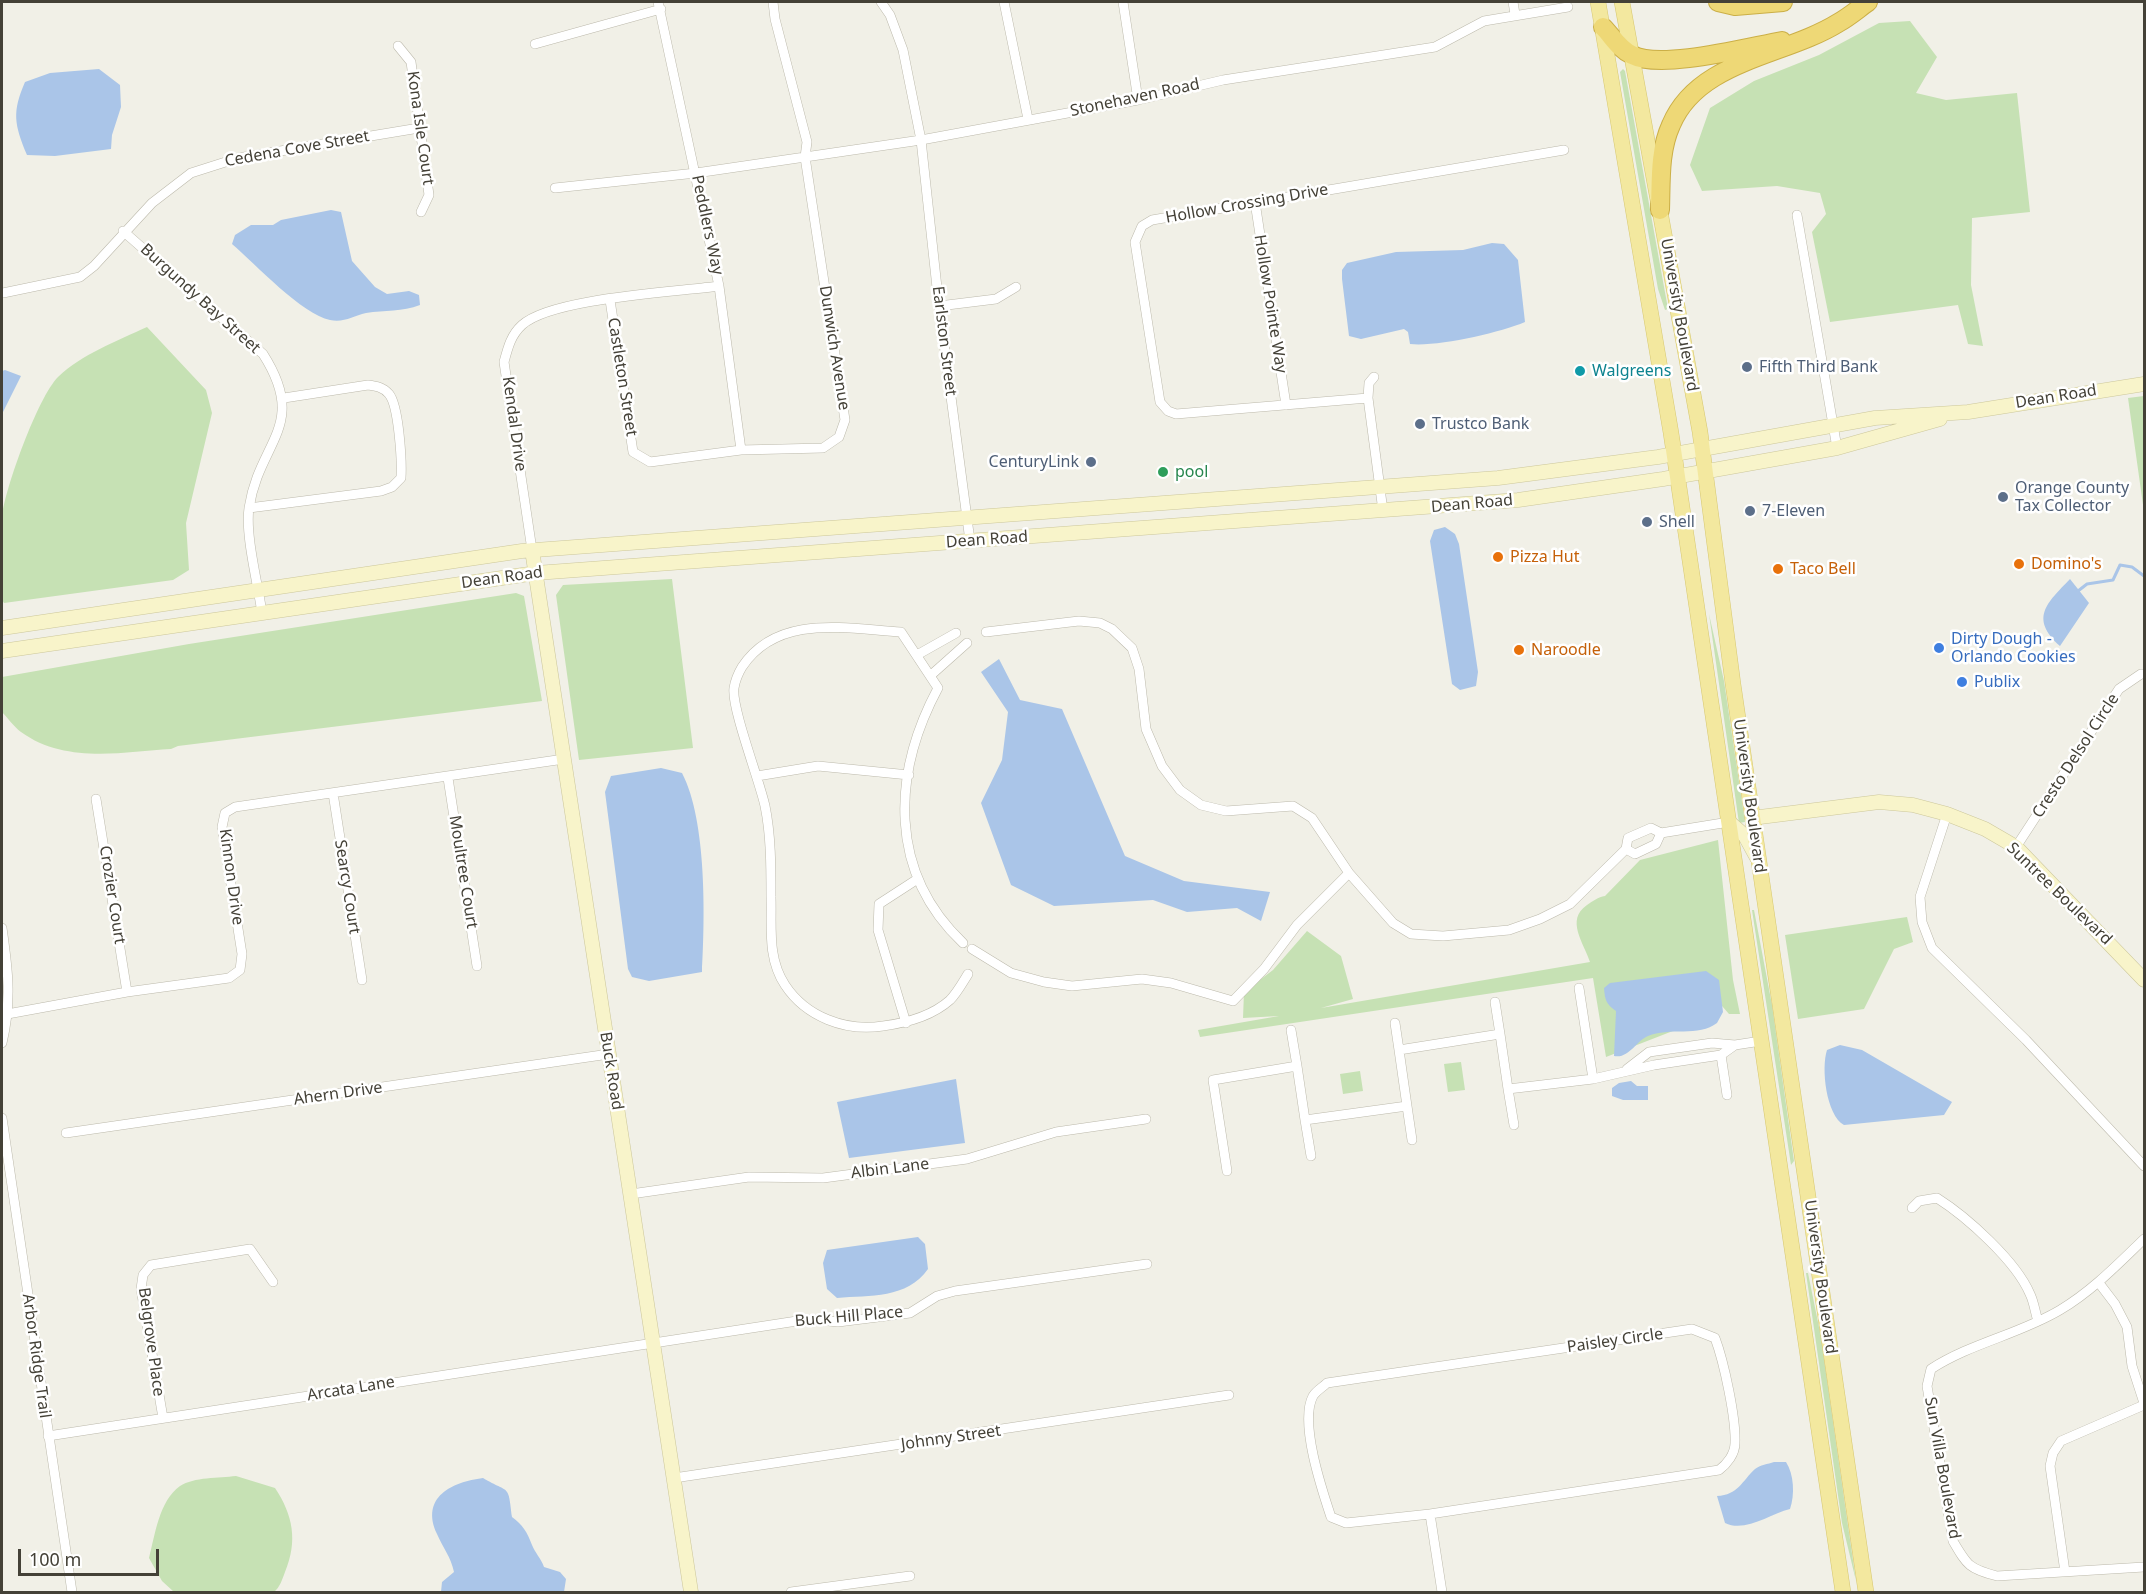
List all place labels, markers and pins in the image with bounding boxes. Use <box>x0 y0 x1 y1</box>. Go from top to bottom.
place label: Fifth Third Bank <box>1759 357 1878 377</box>
marker: Fifth Third Bank <box>1740 360 1754 374</box>
place label: Walgreens <box>1592 361 1671 381</box>
marker: Walgreens <box>1573 364 1587 378</box>
place label: Trustco Bank <box>1432 414 1529 434</box>
marker: Trustco Bank <box>1413 417 1427 431</box>
place label: CenturyLink <box>989 452 1079 472</box>
marker: CenturyLink <box>1084 455 1098 469</box>
place label: pool <box>1175 462 1208 482</box>
marker: pool <box>1156 465 1170 479</box>
place label: Orange County Tax Collector <box>2015 478 2129 516</box>
marker: Orange County Tax Collector <box>1996 490 2010 504</box>
place label: 7-Eleven <box>1762 501 1825 521</box>
marker: 7-Eleven <box>1743 504 1757 518</box>
place label: Shell <box>1659 512 1695 532</box>
marker: Shell <box>1640 515 1654 529</box>
place label: Pizza Hut <box>1510 547 1580 567</box>
marker: Pizza Hut <box>1491 550 1505 564</box>
place label: Domino's <box>2031 554 2102 574</box>
marker: Domino's <box>2012 557 2026 571</box>
place label: Taco Bell <box>1790 559 1856 579</box>
marker: Taco Bell <box>1771 562 1785 576</box>
place label: Dirty Dough - Orlando Cookies <box>1951 629 2076 667</box>
place label: Naroodle <box>1531 640 1601 660</box>
marker: Dirty Dough - Orlando Cookies <box>1932 641 1946 655</box>
marker: Naroodle <box>1512 643 1526 657</box>
place label: Publix <box>1974 672 2020 692</box>
marker: Publix <box>1955 675 1969 689</box>

